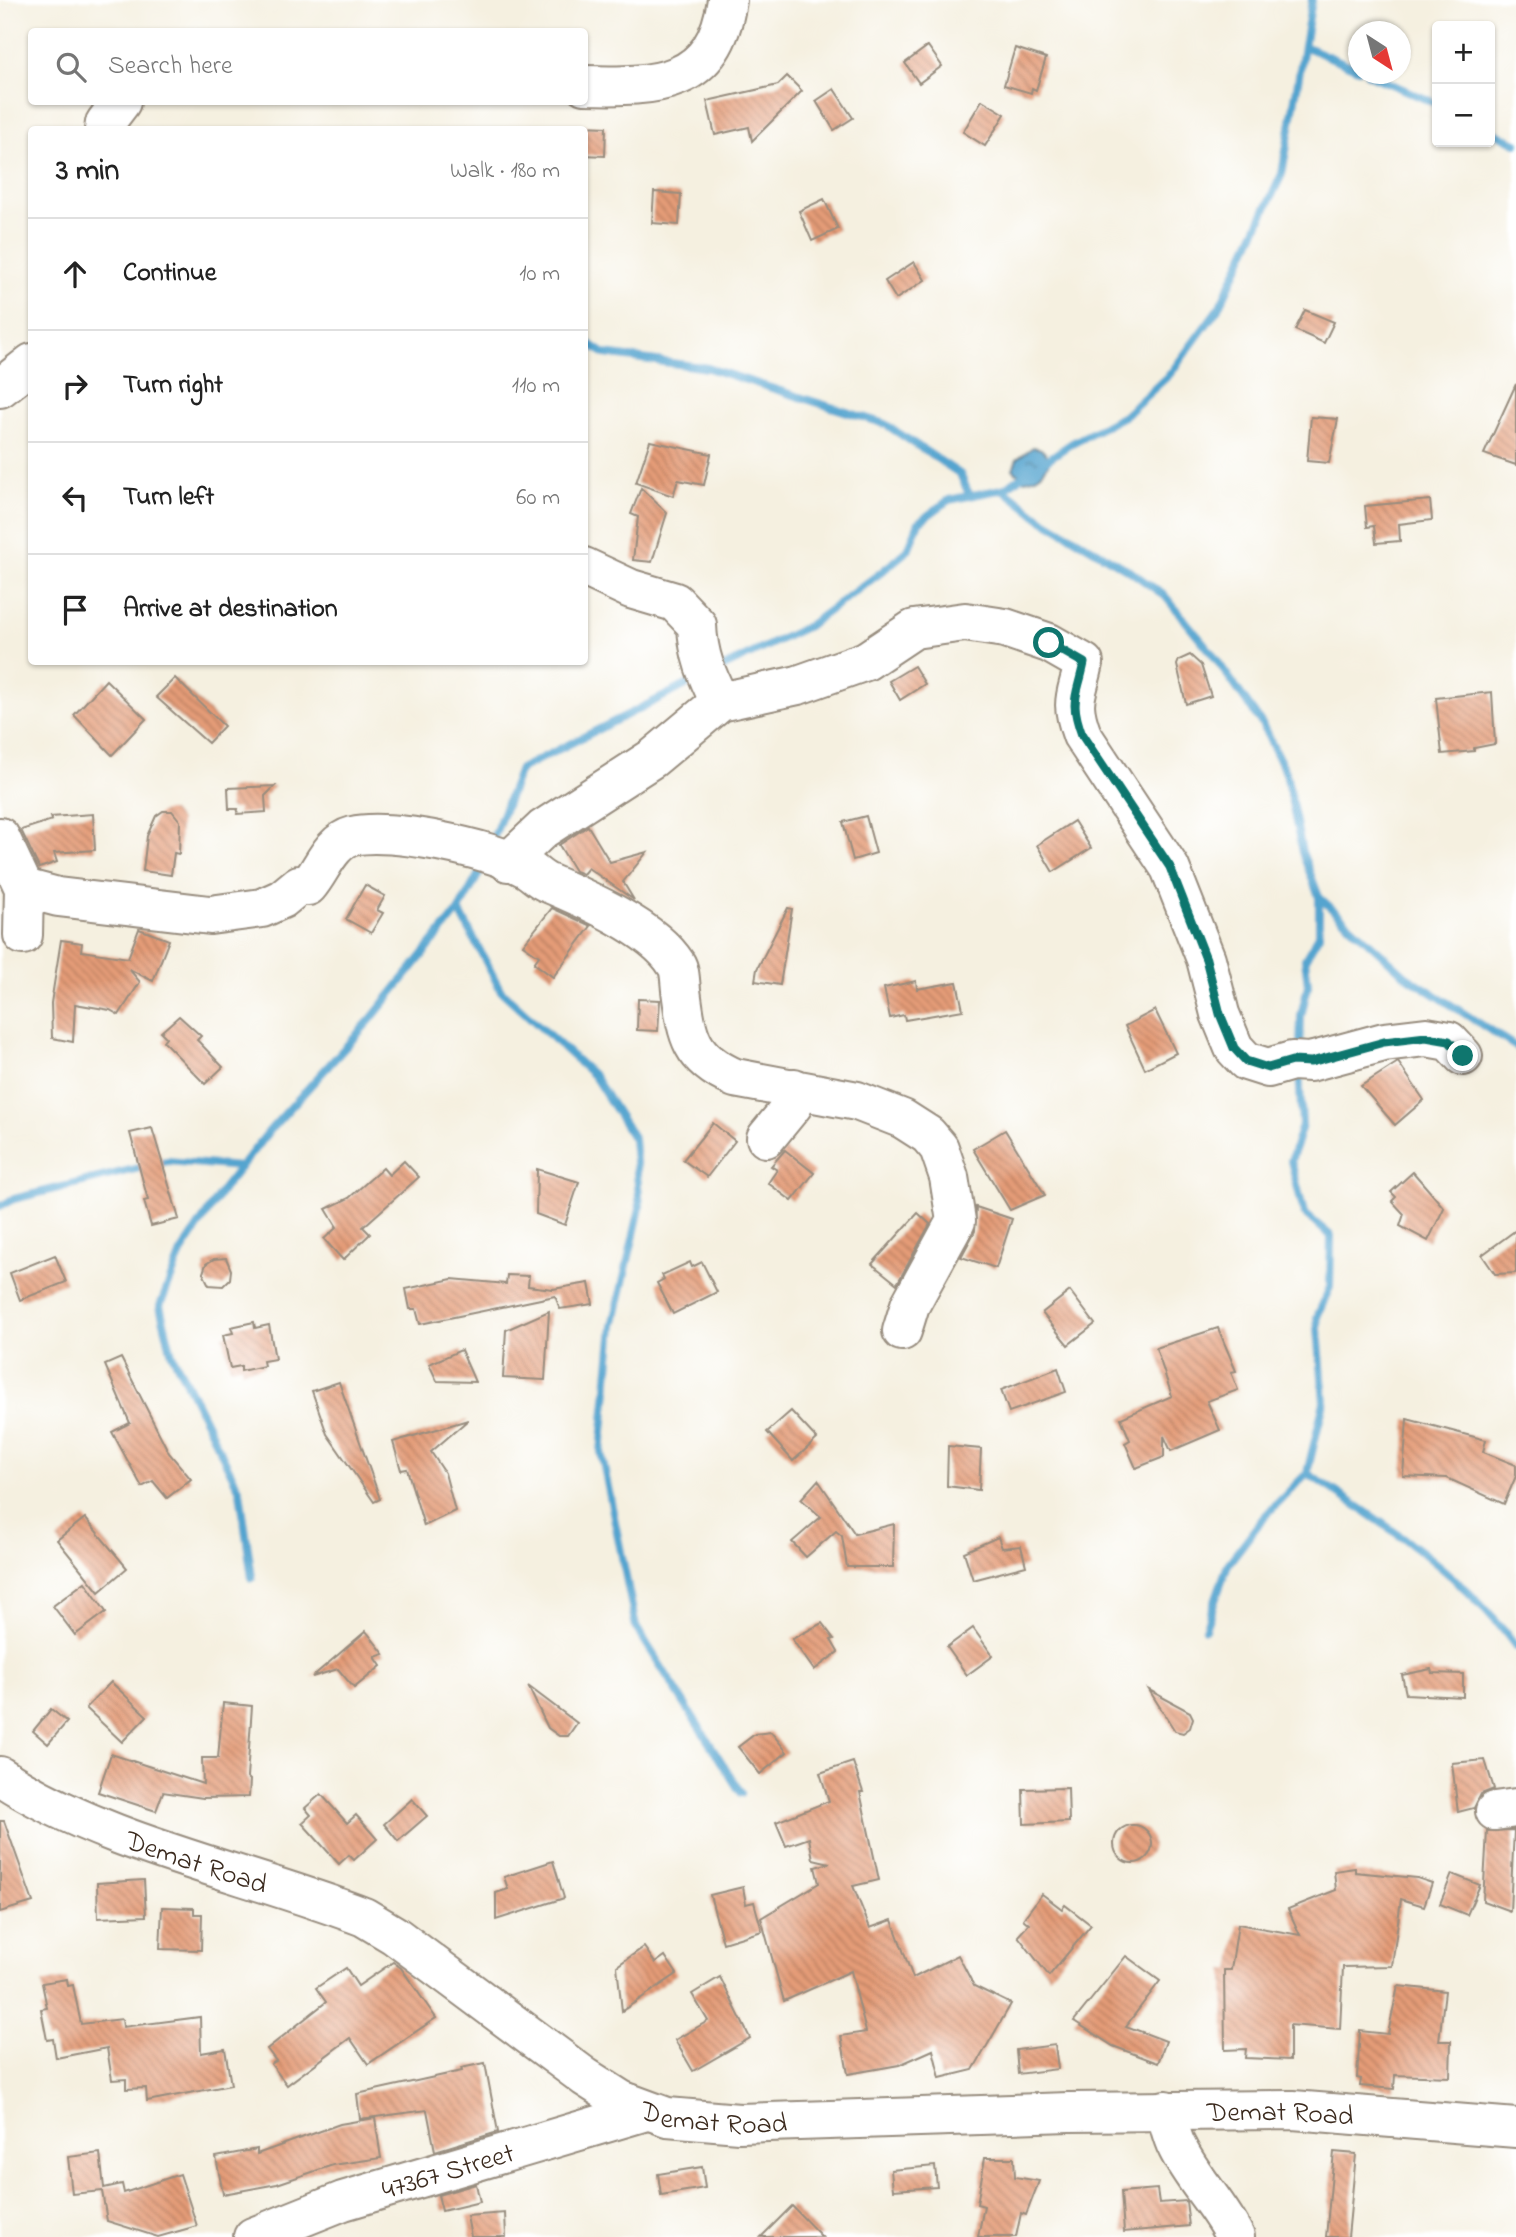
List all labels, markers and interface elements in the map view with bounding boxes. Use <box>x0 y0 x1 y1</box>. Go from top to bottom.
north arrow <box>1348 21 1411 84</box>
map controls <box>1432 21 1495 147</box>
button: + <box>1432 21 1495 84</box>
search box <box>28 28 588 105</box>
icon: search <box>52 48 90 86</box>
text: Search here <box>108 48 233 86</box>
button: − <box>1432 84 1495 147</box>
text: 3 min <box>56 150 119 194</box>
text: Walk · 180 m <box>450 155 560 188</box>
icon: ahead <box>56 255 94 293</box>
text: Continue <box>123 255 216 293</box>
text: 10 m <box>519 258 560 291</box>
icon: right <box>56 367 94 405</box>
text: Turn right <box>123 367 223 405</box>
text: 110 m <box>512 370 560 403</box>
icon: left <box>56 479 94 517</box>
text: Turn left <box>123 479 214 517</box>
text: 60 m <box>516 482 560 515</box>
icon: arrive <box>56 591 94 629</box>
text: Arrive at destination <box>123 591 338 629</box>
route start <box>1033 627 1064 658</box>
route end <box>1447 1040 1478 1071</box>
street label: Demat Road <box>118 1821 272 1907</box>
street label: Demat Road <box>633 2091 788 2147</box>
street label: Demat Road <box>1206 2093 1355 2139</box>
street label: 47367 Street <box>377 2134 520 2212</box>

